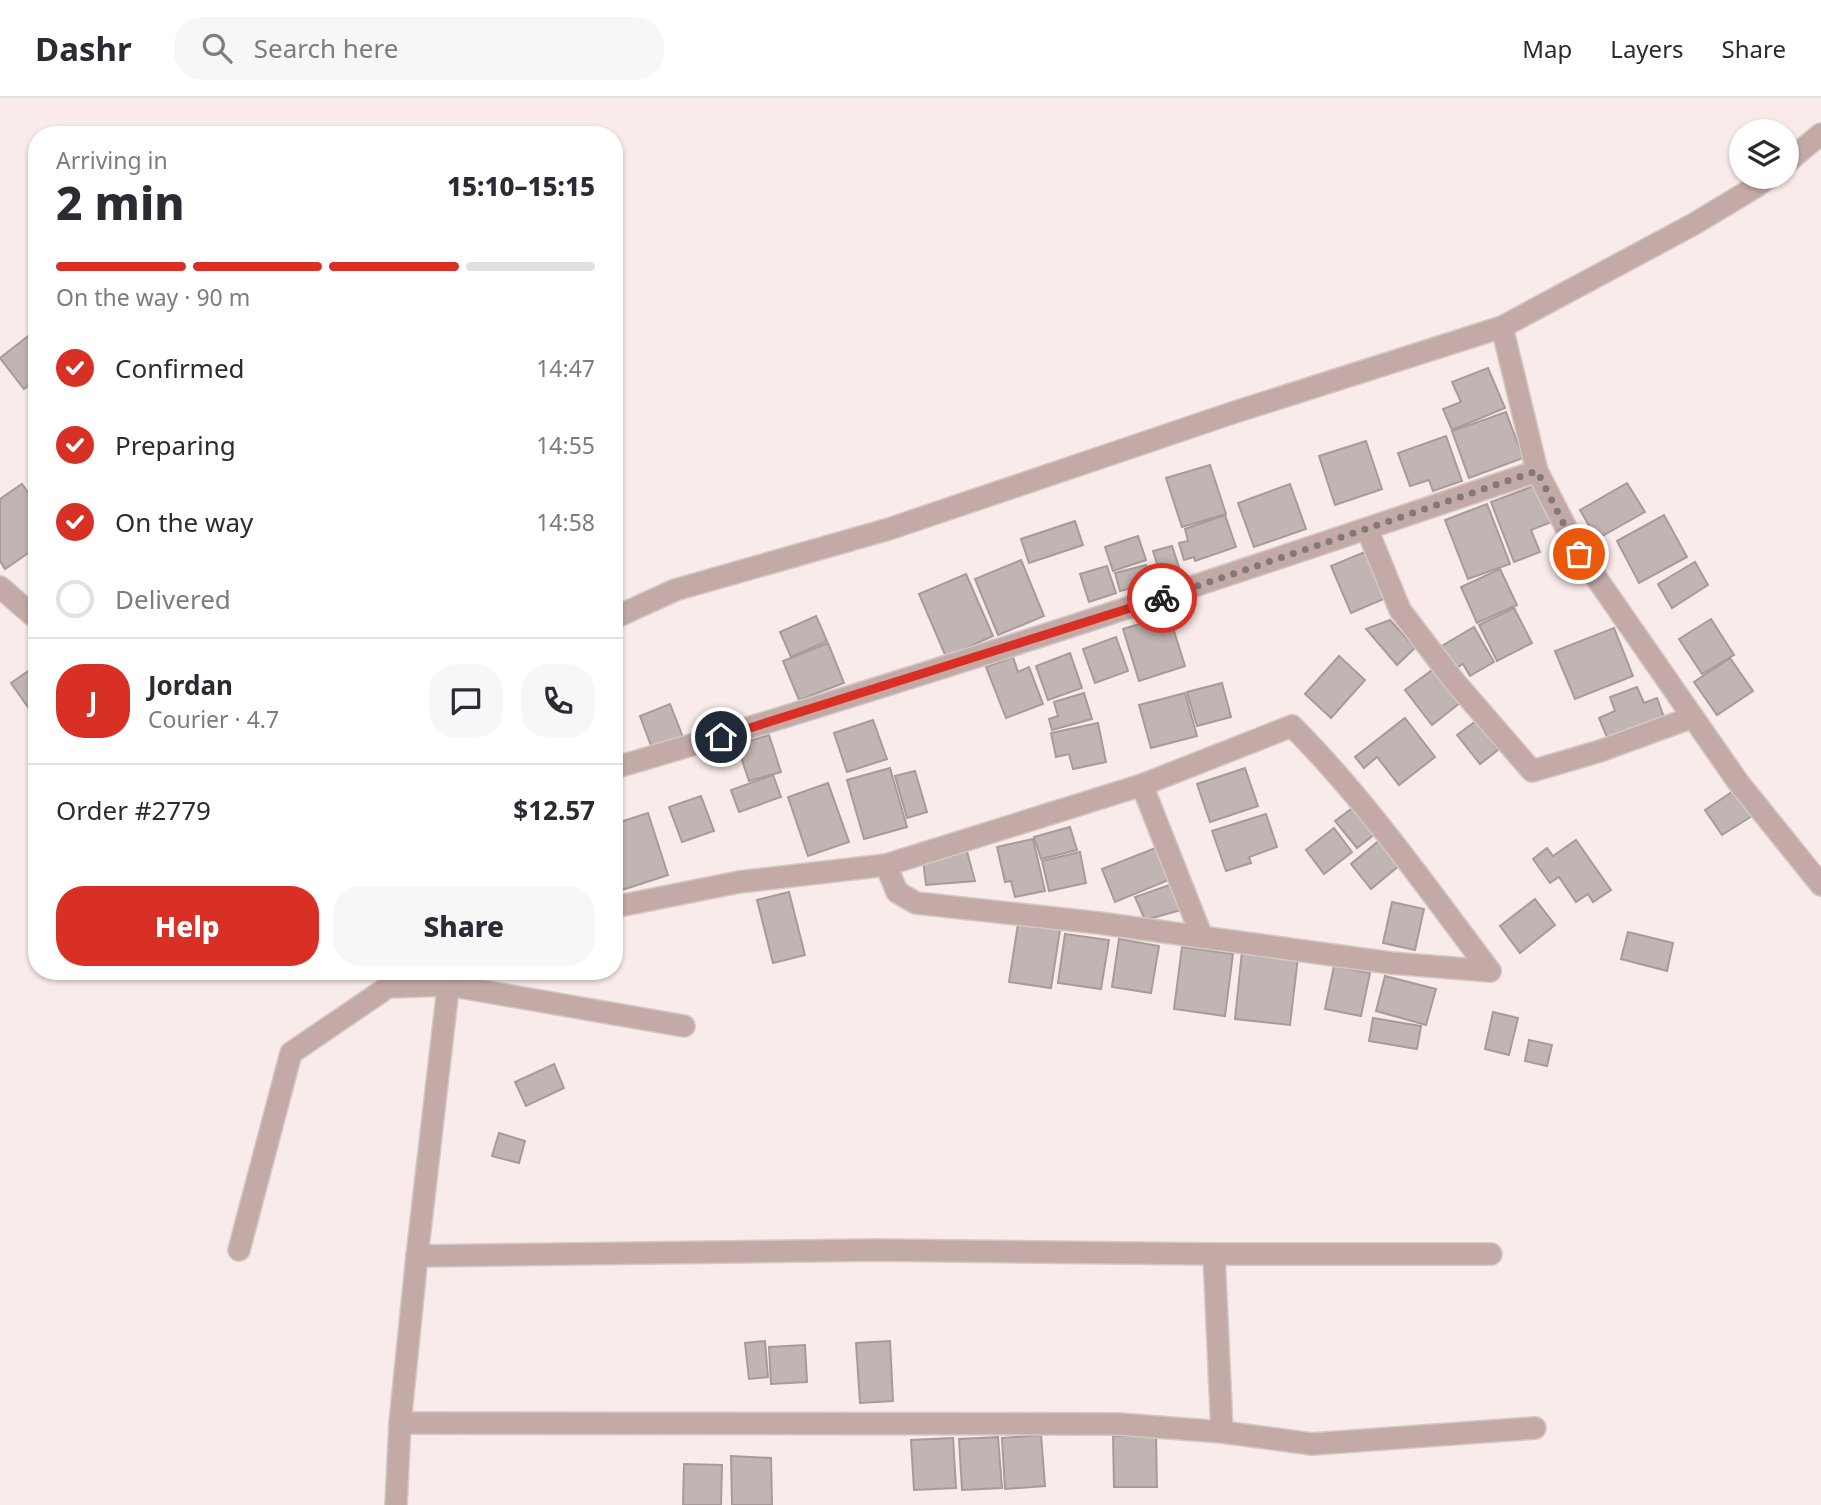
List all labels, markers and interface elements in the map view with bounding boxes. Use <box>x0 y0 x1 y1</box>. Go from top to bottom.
search box <box>174 17 664 80</box>
text: Dashr <box>35 26 132 71</box>
icon: search <box>198 29 236 67</box>
text: Search here <box>254 30 398 66</box>
text: Map <box>1522 32 1572 65</box>
text: Layers <box>1610 32 1684 65</box>
text: Share <box>1722 32 1786 65</box>
map controls <box>1729 119 1799 189</box>
button: layers <box>1729 119 1799 189</box>
text: Arriving in <box>56 144 168 176</box>
text: 15:10–15:15 <box>447 168 595 204</box>
text: 2 min <box>56 171 185 233</box>
text: On the way · 90 m <box>56 281 250 313</box>
icon: check <box>56 349 94 387</box>
text: Confirmed <box>115 350 245 386</box>
text: 14:47 <box>536 352 595 384</box>
icon: check <box>56 426 94 464</box>
text: Preparing <box>115 427 236 463</box>
text: 14:55 <box>536 429 595 461</box>
icon: check <box>56 503 94 541</box>
text: On the way <box>115 504 253 540</box>
text: 14:58 <box>536 506 595 538</box>
pin <box>1549 524 1609 584</box>
icon: bag <box>1560 535 1598 573</box>
courier <box>1127 563 1197 633</box>
icon: bike <box>1143 579 1181 617</box>
text: Delivered <box>115 581 231 617</box>
button: chat <box>429 664 503 738</box>
button: phone <box>521 664 595 738</box>
text: Jordan <box>148 667 233 703</box>
text: J <box>89 683 97 719</box>
text: Courier · 4.7 <box>148 703 279 735</box>
pin <box>691 707 751 767</box>
icon: home <box>702 718 740 756</box>
text: Order #2779 <box>56 792 211 828</box>
text: $12.57 <box>513 792 595 828</box>
button: Help <box>56 886 319 966</box>
button: Share <box>333 886 595 966</box>

